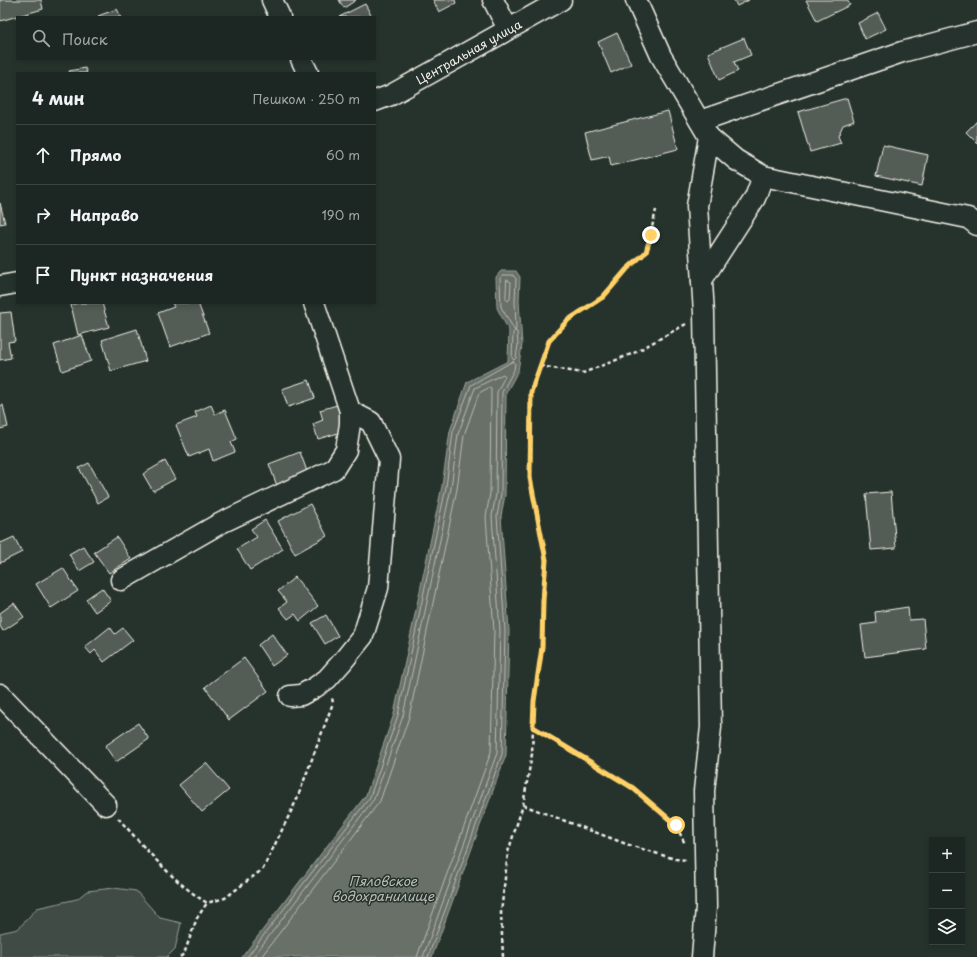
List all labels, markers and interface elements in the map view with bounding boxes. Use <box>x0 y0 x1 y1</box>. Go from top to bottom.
street label: Центральная улица <box>413 15 525 88</box>
search box <box>16 16 376 60</box>
icon: search <box>30 27 52 49</box>
text: Поиск <box>62 27 108 50</box>
text: 4 мин <box>32 85 85 111</box>
text: Пешком · 250 m <box>253 89 360 108</box>
text: Прямо <box>70 143 121 166</box>
icon: ahead <box>32 144 54 166</box>
text: 60 m <box>326 145 360 164</box>
text: Направо <box>70 203 139 226</box>
icon: right <box>32 204 54 226</box>
text: 190 m <box>321 205 360 224</box>
route end <box>642 226 660 244</box>
text: Пункт назначения <box>70 263 213 286</box>
icon: arrive <box>32 264 54 286</box>
route start <box>667 816 685 834</box>
map controls <box>929 837 965 945</box>
button: + <box>929 837 965 873</box>
water label: Пяловское водохранилище <box>332 871 435 905</box>
button: − <box>929 873 965 909</box>
button: layers <box>929 909 965 945</box>

